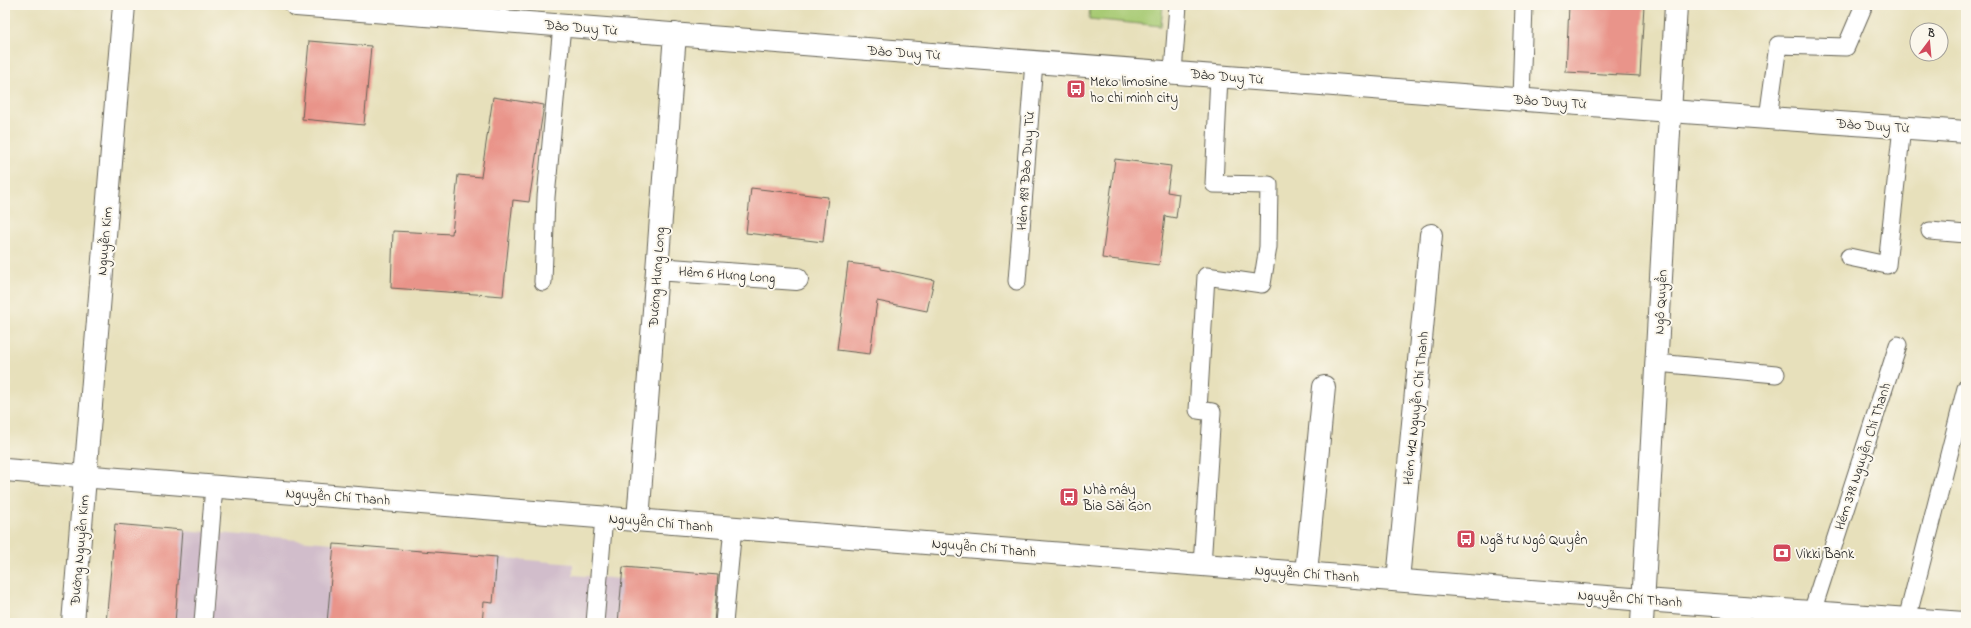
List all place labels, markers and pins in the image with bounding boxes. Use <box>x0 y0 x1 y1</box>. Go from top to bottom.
place label: Meko limosine ho chi minh city <box>1090 72 1178 110</box>
bus stop icon: Meko limosine ho chi minh city <box>1065 78 1087 100</box>
place label: Nhà máy Bia Sài Gòn <box>1082 480 1151 517</box>
bus stop icon: Nhà máy Bia Sài Gòn <box>1058 486 1080 508</box>
bus stop icon: Ngã tư Ngô Quyền <box>1455 528 1477 550</box>
place label: Ngã tư Ngô Quyền <box>1480 530 1587 552</box>
bank icon: Vikki Bank <box>1771 542 1793 564</box>
place label: Vikki Bank <box>1795 544 1855 565</box>

